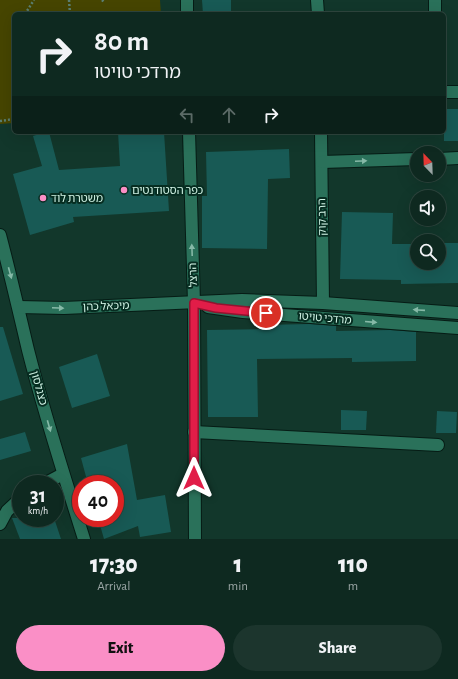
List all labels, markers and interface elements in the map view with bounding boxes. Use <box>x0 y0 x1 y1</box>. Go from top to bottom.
icon: right <box>28 28 80 80</box>
text: 80 m <box>94 28 149 56</box>
text: מרדכי טויטו <box>94 64 181 82</box>
icon: left <box>176 104 198 126</box>
icon: ahead <box>218 104 240 126</box>
icon: right <box>260 104 282 126</box>
north arrow <box>410 146 446 182</box>
map controls <box>410 146 446 270</box>
one-way arrow <box>355 158 368 164</box>
marker: כפר הסטודנטים <box>119 185 129 195</box>
place label: כפר הסטודנטים <box>132 185 203 196</box>
button: sound <box>410 190 446 226</box>
marker: משטרת לוד <box>38 193 48 203</box>
place label: משטרת לוד <box>51 193 103 204</box>
street label: הרב קוק <box>316 198 328 236</box>
button: search <box>410 234 446 270</box>
one-way arrow <box>189 243 195 256</box>
street label: הרצל <box>187 262 199 287</box>
one-way arrow <box>7 267 13 279</box>
pin <box>249 296 283 330</box>
street label: מיכאל כהן <box>82 300 130 312</box>
icon: arrive <box>255 302 277 324</box>
one-way arrow <box>52 305 65 311</box>
one-way arrow <box>413 306 425 313</box>
street label: מרדכי טויטו <box>298 310 352 326</box>
one-way arrow <box>365 318 378 325</box>
street label: כצנלסון <box>29 369 49 407</box>
one-way arrow <box>47 419 53 432</box>
position arrow <box>173 457 215 499</box>
speed limit sign: 40 <box>72 475 124 527</box>
text: 31 <box>30 486 46 506</box>
text: km/h <box>28 506 48 516</box>
text: 17:30 <box>90 553 138 577</box>
text: 1 <box>233 553 242 577</box>
text: 110 <box>338 553 368 577</box>
text: Arrival <box>97 580 131 593</box>
text: min <box>228 580 248 593</box>
text: m <box>348 580 358 593</box>
button: Exit <box>16 625 225 671</box>
button: Share <box>233 625 442 671</box>

